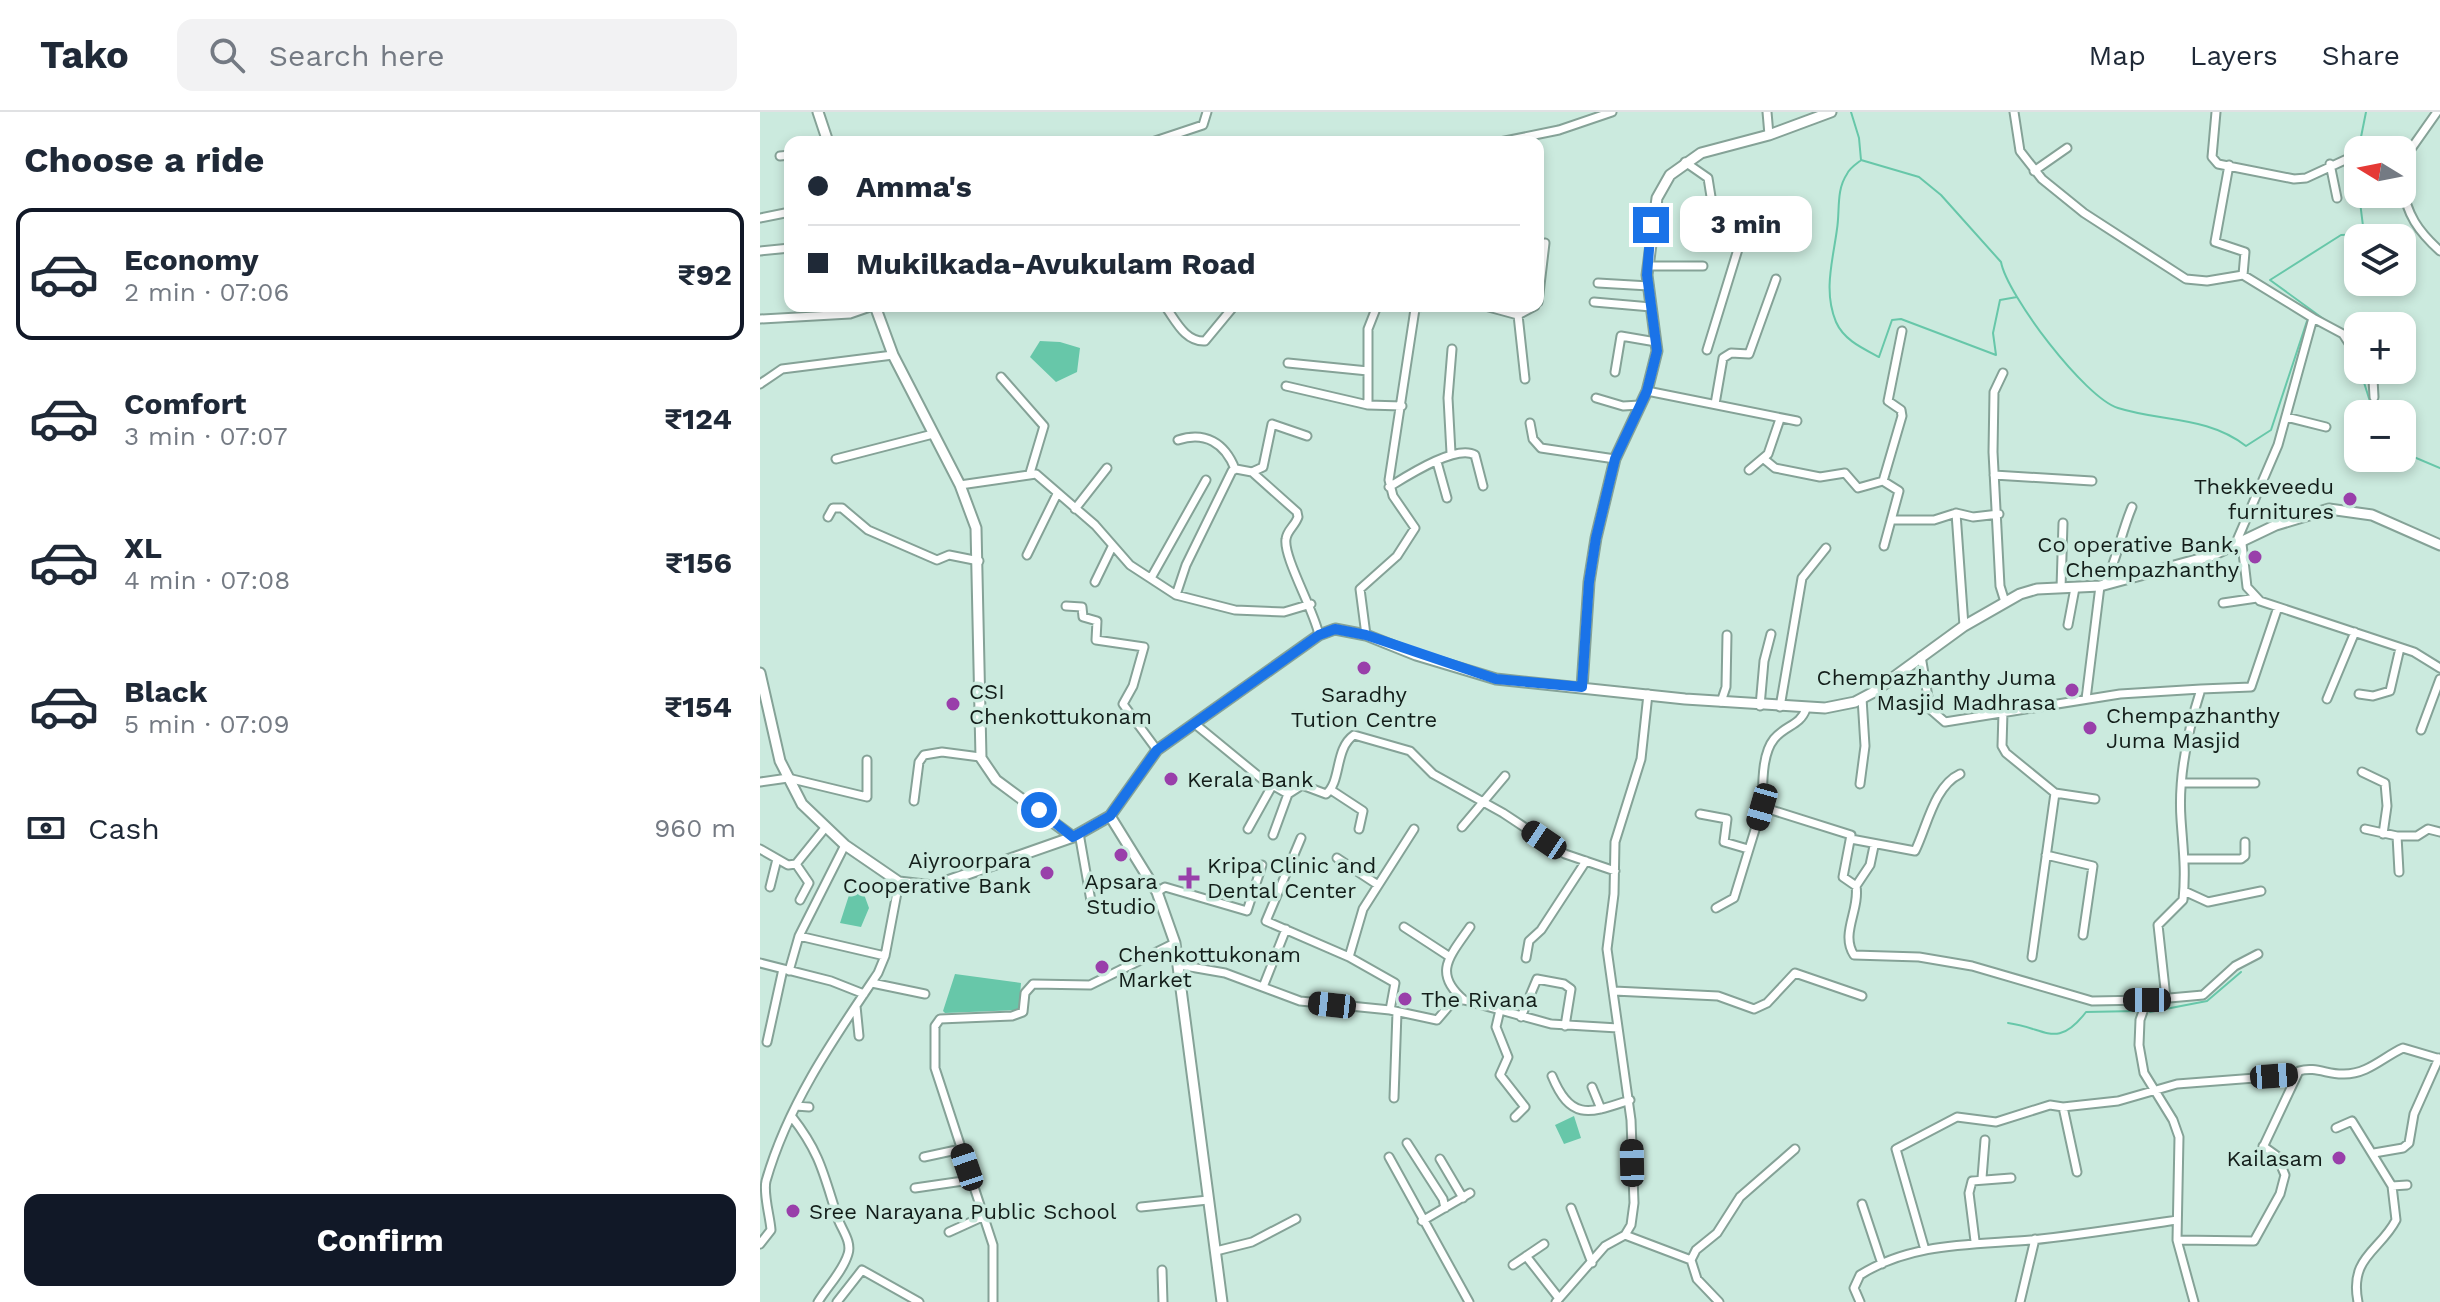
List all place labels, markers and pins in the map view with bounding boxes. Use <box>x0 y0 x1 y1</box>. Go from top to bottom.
place label: Thekkeveedu furnitures <box>2194 474 2334 524</box>
marker: Thekkeveedu furnitures <box>2341 490 2359 508</box>
place label: Co operative Bank, Chempazhanthy <box>2037 532 2240 582</box>
marker: Co operative Bank, Chempazhanthy <box>2246 548 2264 566</box>
marker: Saradhy Tution Centre <box>1355 659 1373 677</box>
place label: Chempazhanthy Juma Masjid Madhrasa <box>1817 665 2056 715</box>
place label: CSI Chenkottukonam <box>969 679 1152 729</box>
marker: Chempazhanthy Juma Masjid Madhrasa <box>2063 681 2081 699</box>
place label: Saradhy Tution Centre <box>1291 682 1437 732</box>
marker: CSI Chenkottukonam <box>944 695 962 713</box>
place label: Chempazhanthy Juma Masjid <box>2106 703 2280 753</box>
marker: Chempazhanthy Juma Masjid <box>2081 719 2099 737</box>
place label: Kerala Bank <box>1187 767 1313 792</box>
marker: Kerala Bank <box>1162 770 1180 788</box>
marker: Apsara Studio <box>1112 846 1130 864</box>
place label: Aiyroorpara Cooperative Bank <box>843 848 1031 898</box>
place label: Kripa Clinic and Dental Center <box>1207 853 1376 903</box>
marker: Aiyroorpara Cooperative Bank <box>1038 864 1056 882</box>
marker: Kripa Clinic and Dental Center <box>1178 867 1200 889</box>
place label: Apsara Studio <box>1084 869 1158 919</box>
place label: Chenkottukonam Market <box>1118 942 1301 992</box>
marker: Chenkottukonam Market <box>1093 958 1111 976</box>
place label: The Rivana <box>1421 987 1538 1012</box>
marker: The Rivana <box>1396 990 1414 1008</box>
place label: Kailasam <box>2226 1146 2323 1171</box>
marker: Kailasam <box>2330 1149 2348 1167</box>
place label: Sree Narayana Public School <box>809 1199 1117 1224</box>
marker: Sree Narayana Public School <box>784 1202 802 1220</box>

